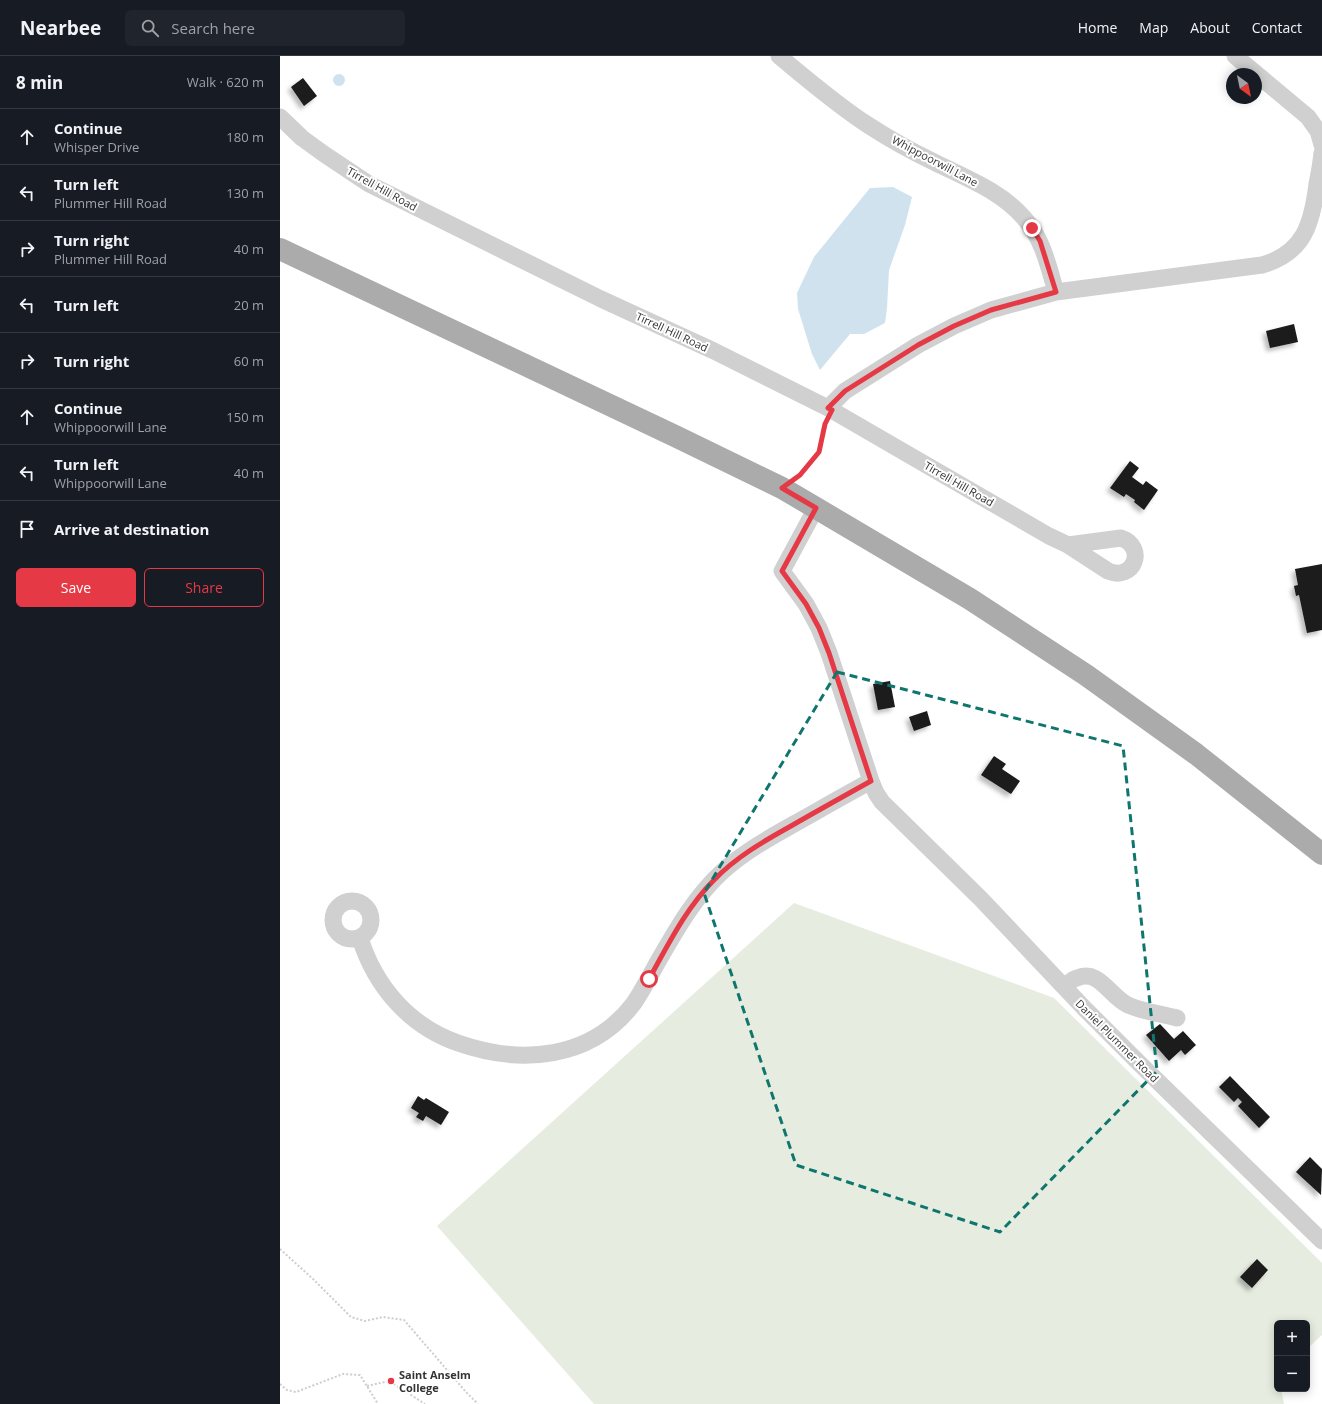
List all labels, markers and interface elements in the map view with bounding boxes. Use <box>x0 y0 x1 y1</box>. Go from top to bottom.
search box <box>125 10 405 46</box>
text: Nearbee <box>20 15 101 41</box>
icon: search <box>139 17 161 39</box>
text: Search here <box>171 18 255 38</box>
text: Home <box>1078 18 1117 37</box>
text: Map <box>1139 18 1168 37</box>
text: About <box>1190 18 1230 37</box>
text: Contact <box>1252 18 1302 37</box>
north arrow <box>1226 68 1262 104</box>
text: 8 min <box>16 71 63 94</box>
text: Walk · 620 m <box>187 73 264 91</box>
text: Continue <box>54 118 122 138</box>
icon: ahead <box>16 126 38 148</box>
text: 180 m <box>226 128 264 146</box>
street label: Whippoorwill Lane <box>890 132 981 190</box>
text: Whisper Drive <box>54 138 139 156</box>
street label: Tirrell Hill Road <box>345 163 420 214</box>
text: Turn left <box>54 174 119 194</box>
icon: left <box>16 182 38 204</box>
text: 130 m <box>226 184 264 202</box>
text: Plummer Hill Road <box>54 194 167 212</box>
route end <box>1023 219 1041 237</box>
text: Turn right <box>54 230 129 250</box>
icon: right <box>16 238 38 260</box>
text: 40 m <box>234 240 264 258</box>
text: Plummer Hill Road <box>54 250 167 268</box>
icon: left <box>16 294 38 316</box>
text: Turn left <box>54 295 119 315</box>
text: 20 m <box>234 296 264 314</box>
street label: Tirrell Hill Road <box>634 308 711 355</box>
icon: right <box>16 350 38 372</box>
text: Turn right <box>54 351 129 371</box>
text: 60 m <box>234 352 264 370</box>
text: Continue <box>54 398 122 418</box>
icon: ahead <box>16 406 38 428</box>
text: 150 m <box>226 408 264 426</box>
text: Whippoorwill Lane <box>54 418 167 436</box>
text: Turn left <box>54 454 119 474</box>
street label: Tirrell Hill Road <box>922 458 997 510</box>
icon: left <box>16 462 38 484</box>
text: 40 m <box>234 464 264 482</box>
text: Whippoorwill Lane <box>54 474 167 492</box>
icon: arrive <box>16 518 38 540</box>
text: Arrive at destination <box>54 519 209 539</box>
button: Save <box>16 568 136 607</box>
button: Share <box>144 568 264 607</box>
route start <box>640 970 658 988</box>
street label: Daniel Plummer Road <box>1073 996 1162 1085</box>
map controls <box>1274 1320 1310 1392</box>
button: + <box>1274 1320 1310 1356</box>
button: − <box>1274 1356 1310 1392</box>
place label: Saint Anselm College <box>399 1367 471 1395</box>
marker: Saint Anselm College <box>386 1376 396 1386</box>

